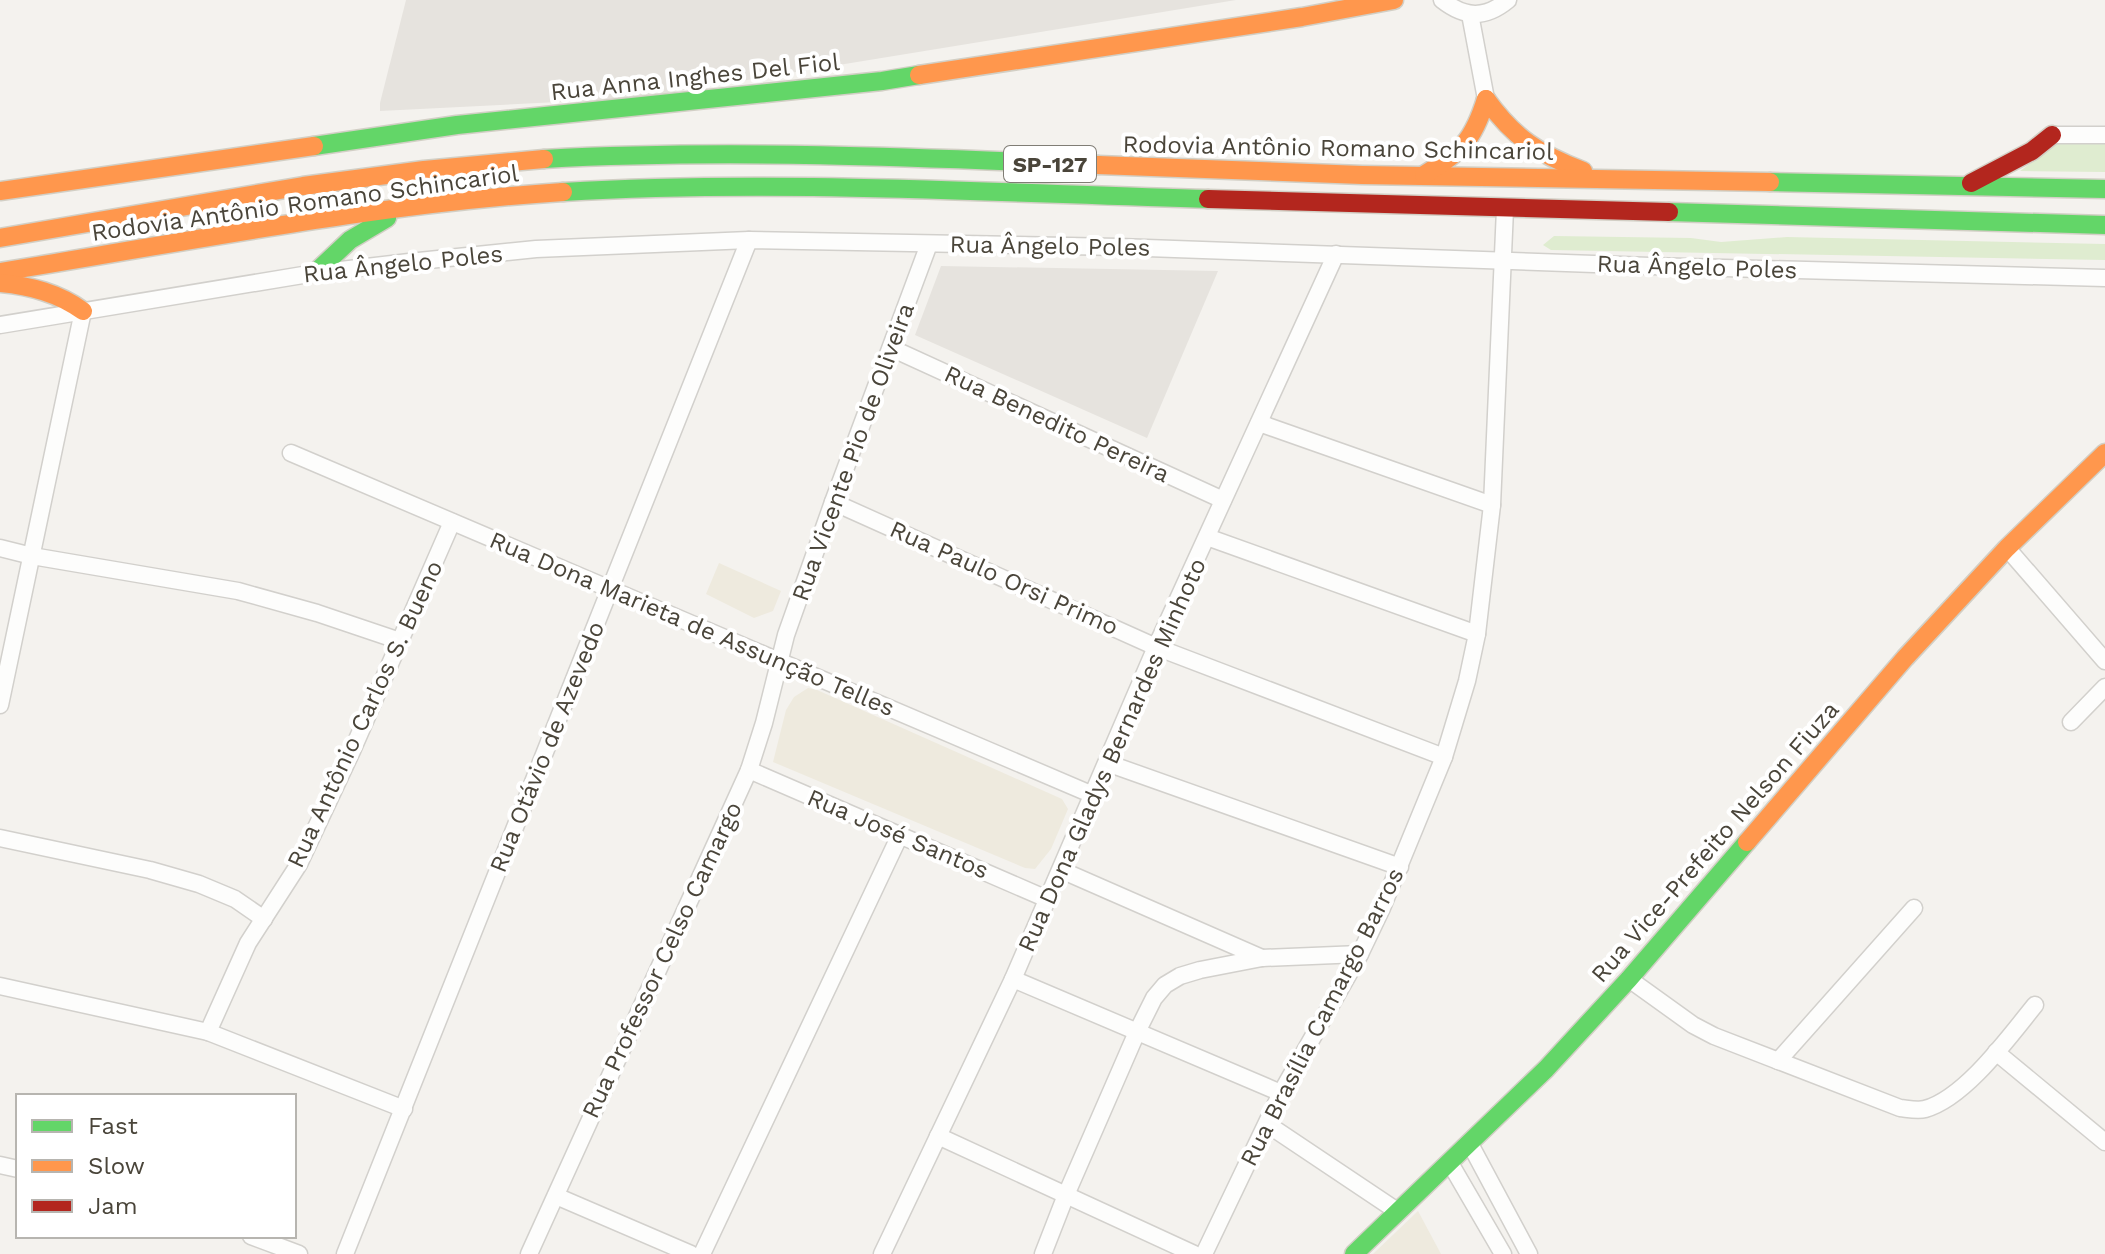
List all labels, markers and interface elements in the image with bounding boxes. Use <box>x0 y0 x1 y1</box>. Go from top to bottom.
street label: Rua Anna Inghes Del Fiol <box>549 48 841 106</box>
street label: Rodovia Antônio Romano Schincariol <box>1122 130 1554 166</box>
road number: SP-127 <box>1004 146 1096 182</box>
street label: Rodovia Antônio Romano Schincariol <box>90 159 521 247</box>
street label: Rua Ângelo Poles <box>949 230 1151 262</box>
street label: Rua Ângelo Poles <box>302 240 504 288</box>
street label: Rua Ângelo Poles <box>1596 250 1798 284</box>
street label: Rua Vicente Pio de Oliveira <box>786 299 920 605</box>
street label: Rua Benedito Pereira <box>940 360 1174 488</box>
street label: Rua Paulo Orsi Primo <box>885 515 1123 641</box>
street label: Rua Dona Marieta de Assunção Telles <box>485 526 899 722</box>
street label: Rua Dona Gladys Bernardes Minhoto <box>1012 554 1212 956</box>
street label: Rua Antônio Carlos S. Bueno <box>281 556 449 872</box>
street label: Rua Otávio de Azevedo <box>484 617 610 877</box>
street label: Rua Vice-Prefeito Nelson Fiuza <box>1585 696 1845 988</box>
street label: Rua José Santos <box>803 783 993 885</box>
street label: Rua Professor Celso Camargo <box>576 797 748 1123</box>
street label: Rua Brasília Camargo Barros <box>1234 863 1410 1171</box>
legend <box>16 1094 296 1238</box>
text: Fast <box>88 1112 138 1140</box>
text: Slow <box>88 1152 145 1180</box>
text: Jam <box>88 1192 138 1220</box>

